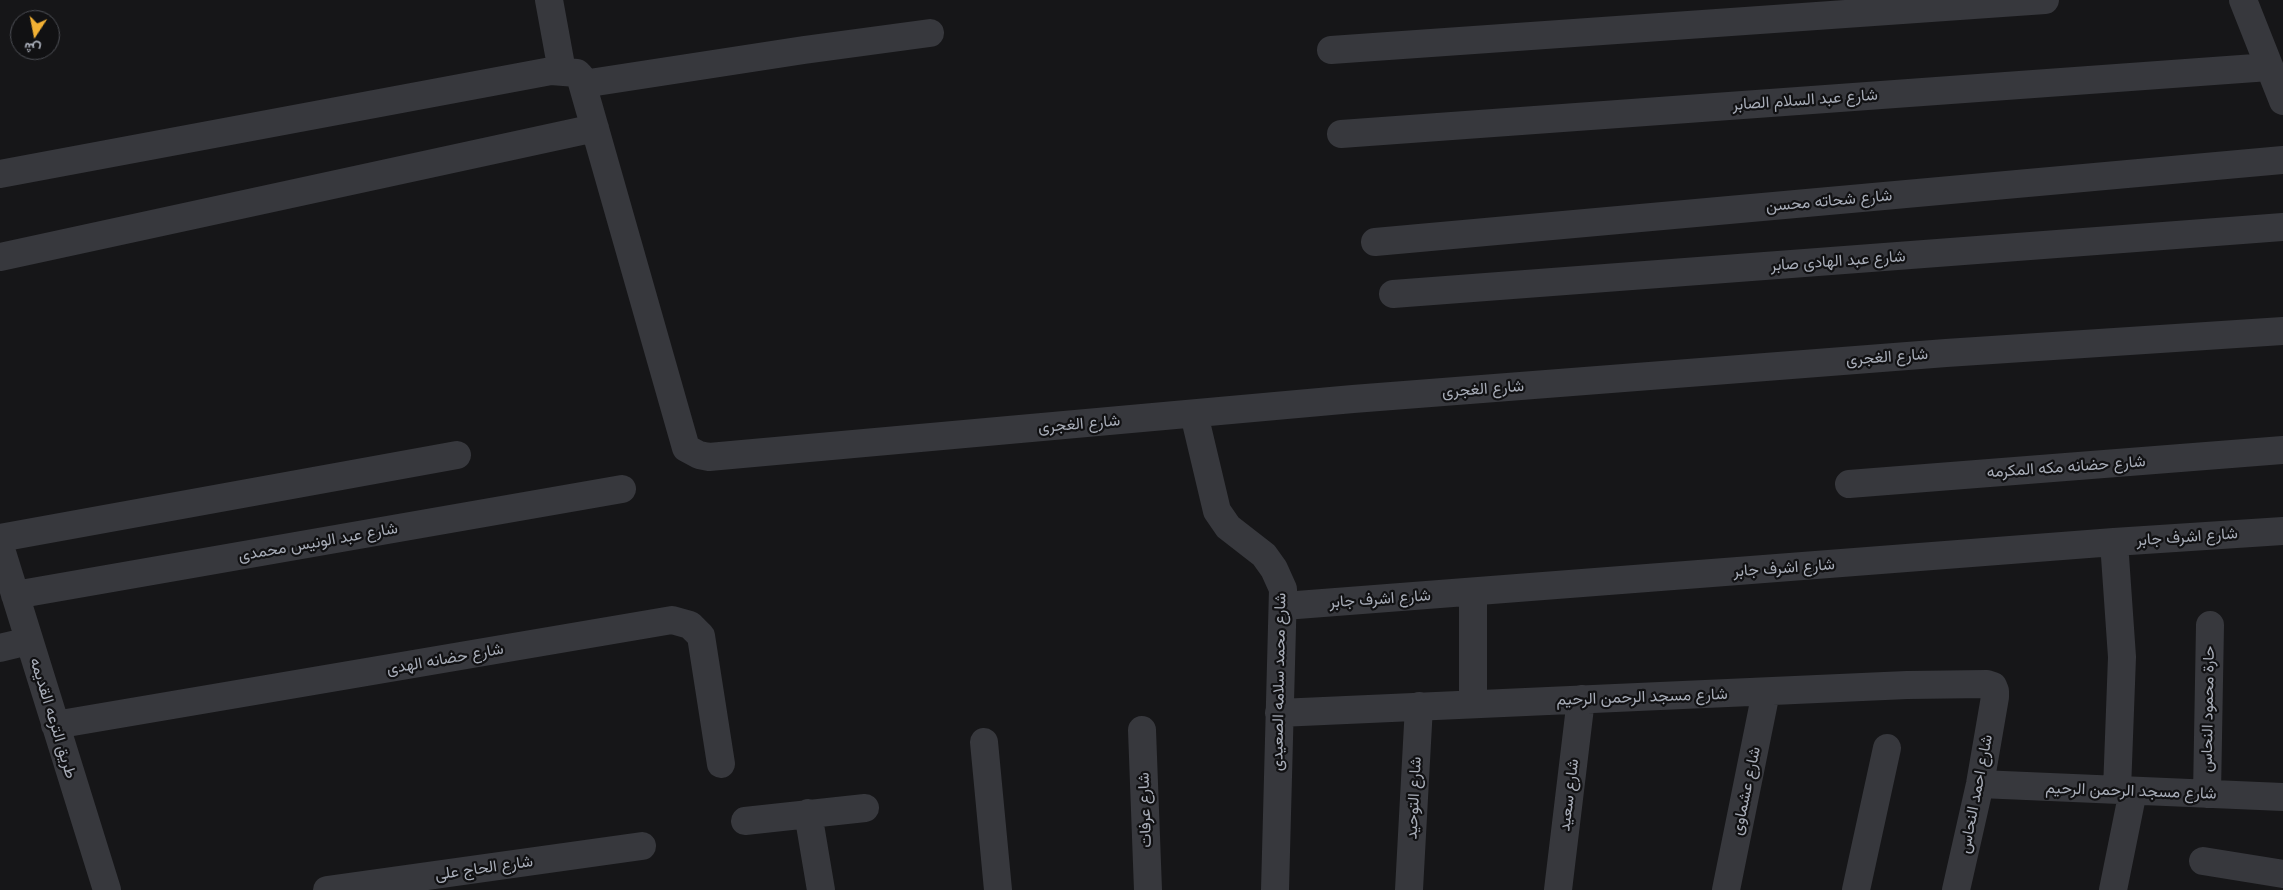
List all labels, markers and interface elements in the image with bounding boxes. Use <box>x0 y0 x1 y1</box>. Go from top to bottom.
north arrow <box>10 10 60 60</box>
text: ش <box>22 38 42 59</box>
street label: شارع عبد السلام الصابر <box>1732 85 1878 115</box>
street label: شارع شحاته محسن <box>1765 186 1893 216</box>
street label: شارع عبد الهادى صابر <box>1770 247 1906 275</box>
street label: شارع الغجرى <box>1845 345 1929 369</box>
street label: شارع الغجرى <box>1441 377 1525 401</box>
street label: شارع الغجرى <box>1037 411 1121 437</box>
street label: شارع حضانه مكه المكرمه <box>1986 452 2146 482</box>
street label: شارع عبد الونيس محمدى <box>237 519 399 565</box>
street label: شارع اشرف جابر <box>2135 524 2239 550</box>
street label: شارع اشرف جابر <box>1732 555 1836 581</box>
street label: شارع اشرف جابر <box>1328 586 1432 612</box>
street label: شارع محمد سلامه الصعيدى <box>1268 593 1290 771</box>
street label: شارع حضانه الهدى <box>385 639 505 679</box>
street label: حارة محمود النحاس <box>2197 646 2219 772</box>
street label: طريق الترعه القديمه <box>25 655 81 781</box>
street label: شارع مسجد الرحمن الرحيم <box>1556 684 1728 710</box>
street label: شارع احمد النحاس <box>1955 733 1997 855</box>
street label: شارع عشماوى <box>1727 745 1765 837</box>
street label: شارع التوحيد <box>1402 756 1426 840</box>
street label: شارع سعيد <box>1555 758 1583 832</box>
street label: شارع عرفات <box>1134 772 1156 848</box>
street label: شارع مسجد الرحمن الرحيم <box>2045 778 2217 804</box>
street label: شارع الحاج على <box>434 852 534 884</box>

